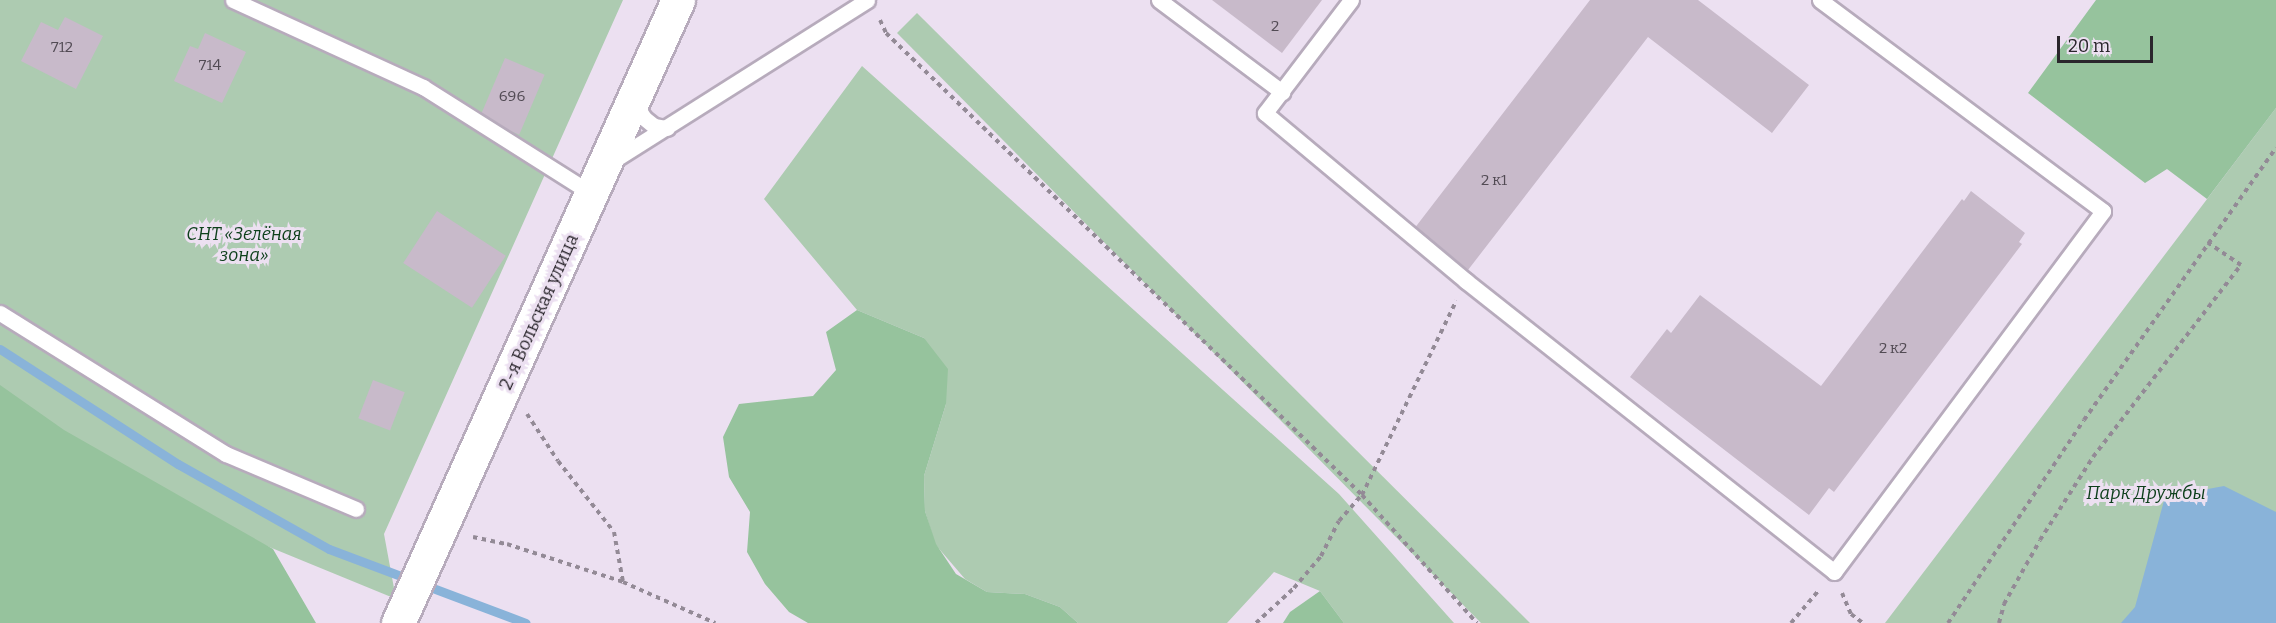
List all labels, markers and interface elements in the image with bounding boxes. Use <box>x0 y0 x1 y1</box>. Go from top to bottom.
house number: 2 <box>1271 18 1279 36</box>
scale bar <box>2060 24 2156 62</box>
text: 20 m <box>2068 35 2110 57</box>
house number: 712 <box>51 39 73 57</box>
house number: 714 <box>199 57 221 75</box>
house number: 696 <box>499 88 525 106</box>
house number: 2 к1 <box>1481 172 1507 190</box>
park label: СНТ «Зелёная зона» <box>186 224 302 266</box>
street label: 2-я Вольская улица <box>495 231 583 393</box>
house number: 2 к2 <box>1879 340 1907 358</box>
park label: Парк Дружбы <box>2086 482 2206 504</box>

